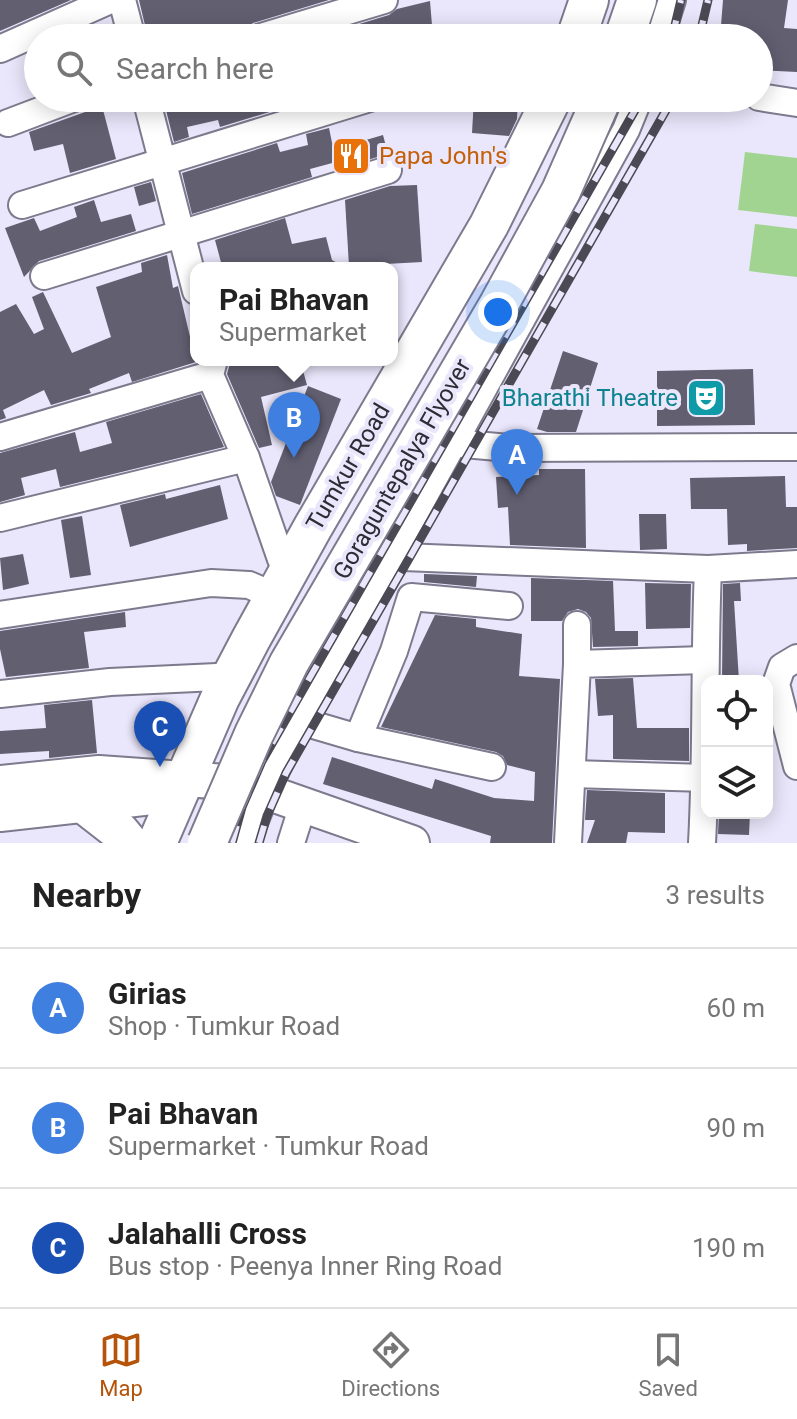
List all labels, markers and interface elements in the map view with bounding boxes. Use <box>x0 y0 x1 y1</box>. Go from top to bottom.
search box <box>24 24 773 112</box>
icon: search <box>52 46 96 90</box>
text: Search here <box>116 51 274 86</box>
restaurant icon: Papa John's <box>330 135 372 177</box>
place label: Papa John's <box>379 142 507 170</box>
popup <box>190 262 398 366</box>
text: Pai Bhavan <box>219 282 369 317</box>
your location <box>478 292 518 332</box>
text: Supermarket <box>219 317 367 347</box>
street label: Goraguntepalya Flyover <box>327 354 477 584</box>
theatre icon: Bharathi Theatre <box>685 377 727 419</box>
place label: Bharathi Theatre <box>502 384 678 412</box>
pin: B <box>268 392 320 458</box>
street label: Tumkur Road <box>300 398 396 536</box>
pin: A <box>491 429 543 495</box>
map controls <box>701 675 773 819</box>
button: locate <box>701 675 773 747</box>
pin: C <box>134 701 186 767</box>
button: layers <box>701 747 773 819</box>
text: Nearby <box>32 875 141 915</box>
text: 3 results <box>666 880 765 910</box>
text: Girias <box>108 976 187 1011</box>
text: A <box>49 993 67 1023</box>
text: 60 m <box>707 993 765 1023</box>
text: Shop · Tumkur Road <box>108 1011 340 1041</box>
text: Pai Bhavan <box>108 1096 258 1131</box>
text: B <box>50 1113 66 1143</box>
text: 90 m <box>707 1113 765 1143</box>
text: Supermarket · Tumkur Road <box>108 1131 429 1161</box>
text: Jalahalli Cross <box>108 1216 307 1251</box>
text: C <box>49 1233 67 1263</box>
text: 190 m <box>692 1233 765 1263</box>
text: Bus stop · Peenya Inner Ring Road <box>108 1251 502 1281</box>
tab: Map <box>99 1328 143 1401</box>
tab: Directions <box>341 1328 440 1401</box>
tab: Saved <box>638 1328 698 1401</box>

